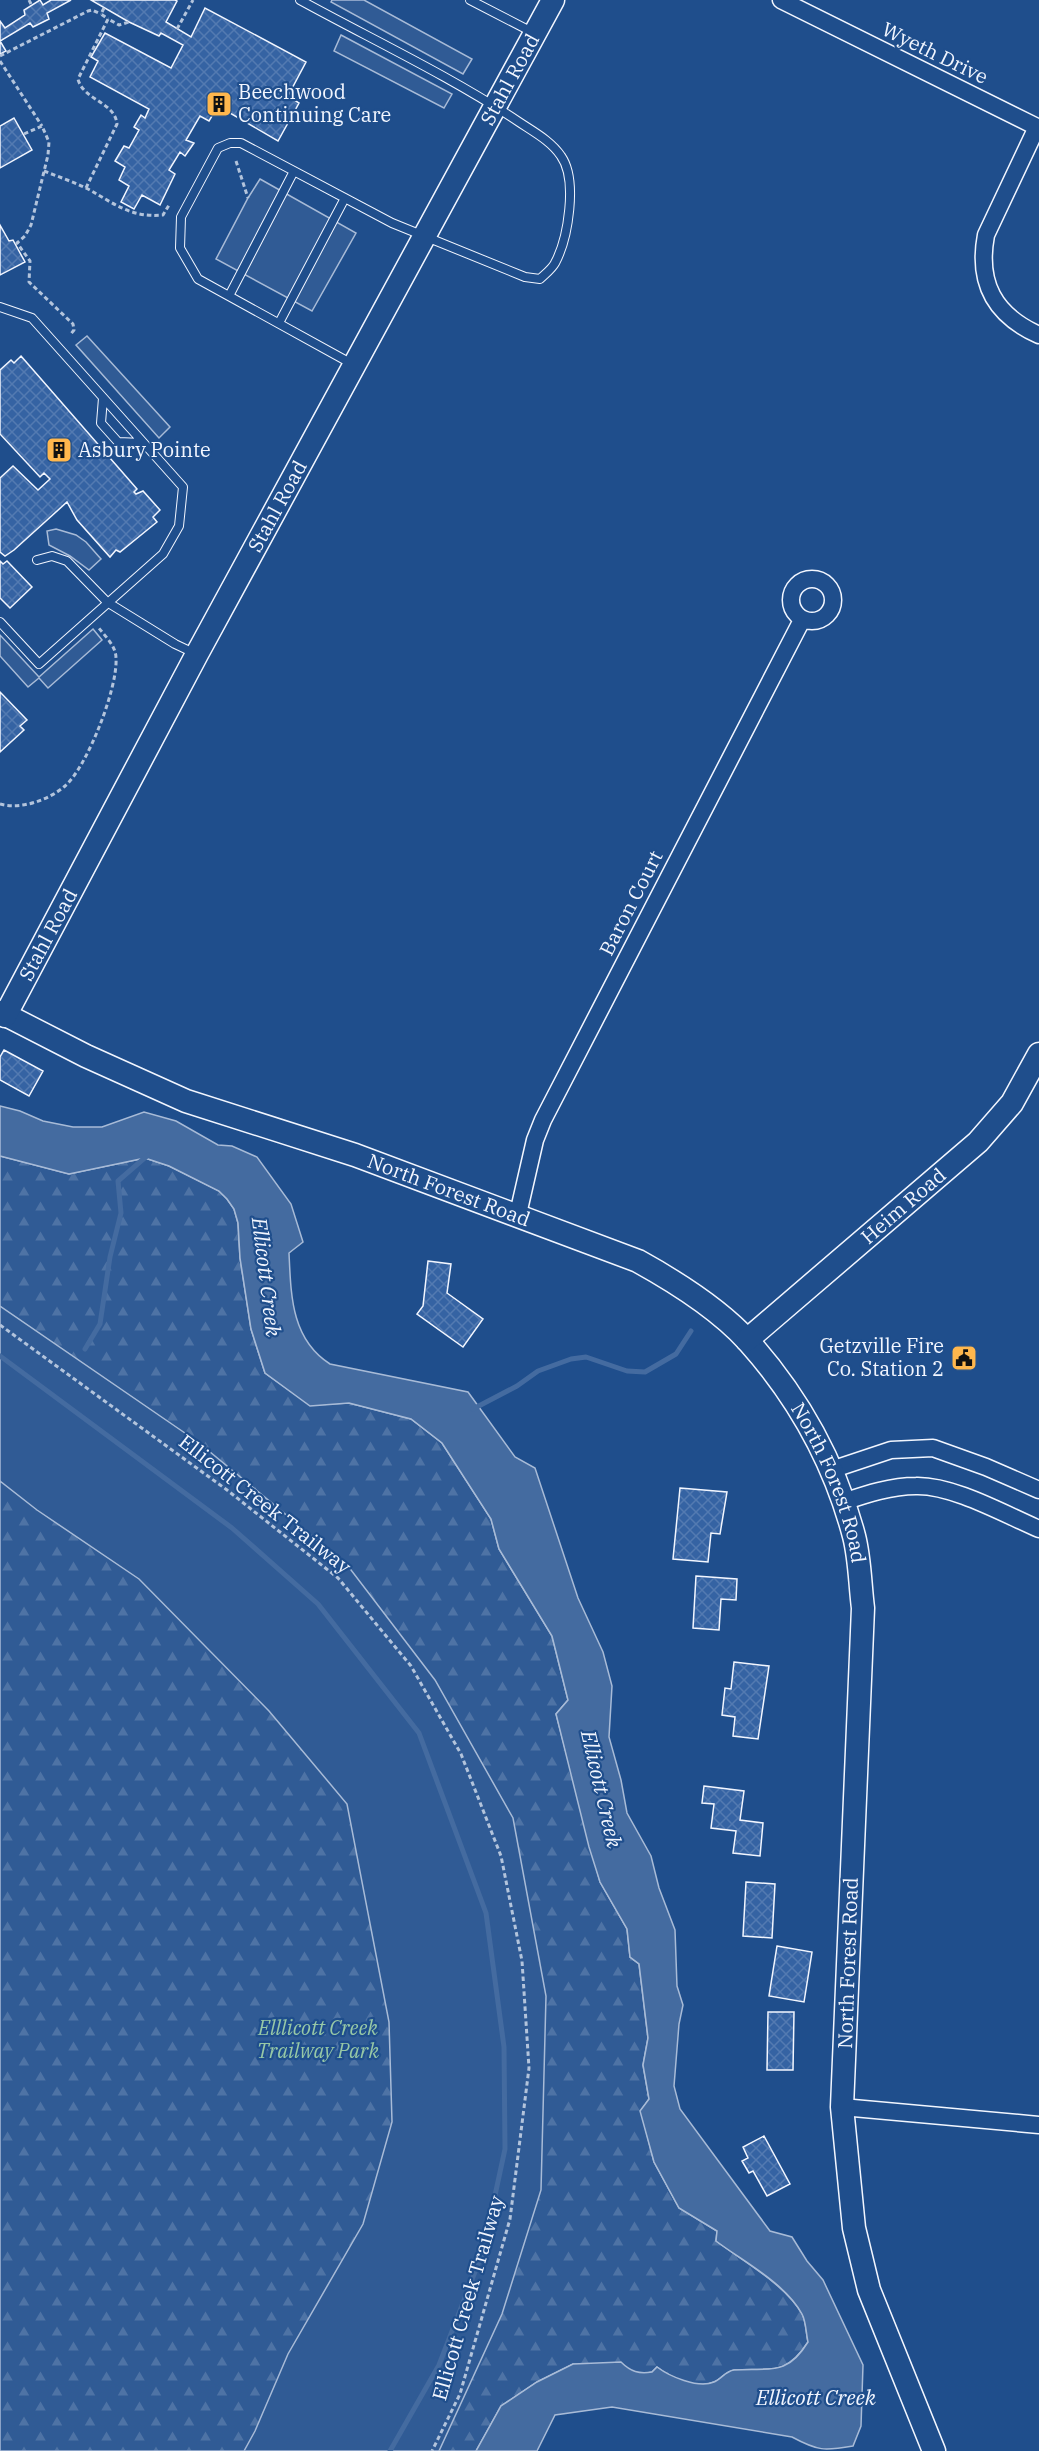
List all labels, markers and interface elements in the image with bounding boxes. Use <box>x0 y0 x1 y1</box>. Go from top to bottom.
street label: Wyeth Drive <box>878 15 993 90</box>
street label: Stahl Road <box>473 29 545 130</box>
place label: Beechwood Continuing Care <box>238 78 391 128</box>
building icon: Beechwood Continuing Care <box>204 89 234 119</box>
building icon: Asbury Pointe <box>44 435 74 465</box>
place label: Asbury Pointe <box>78 436 211 463</box>
street label: Stahl Road <box>241 455 313 557</box>
street label: Baron Court <box>593 846 669 960</box>
street label: Stahl Road <box>12 884 83 985</box>
street label: North Forest Road <box>364 1147 534 1232</box>
street label: Heim Road <box>855 1161 951 1250</box>
water label: Ellicott Creek <box>246 1215 288 1339</box>
place label: Getzville Fire Co. Station 2 <box>819 1332 944 1382</box>
public building icon: Getzville Fire Co. Station 2 <box>949 1343 979 1373</box>
street label: North Forest Road <box>785 1397 873 1565</box>
street label: Ellicott Creek Trailway <box>173 1428 357 1580</box>
water label: Ellicott Creek <box>575 1726 629 1851</box>
street label: North Forest Road <box>831 1877 864 2049</box>
park label: Elllicott Creek Trailway Park <box>257 2014 380 2064</box>
street label: Ellicott Creek Trailway <box>425 2192 510 2403</box>
water label: Ellicott Creek <box>755 2383 877 2411</box>

